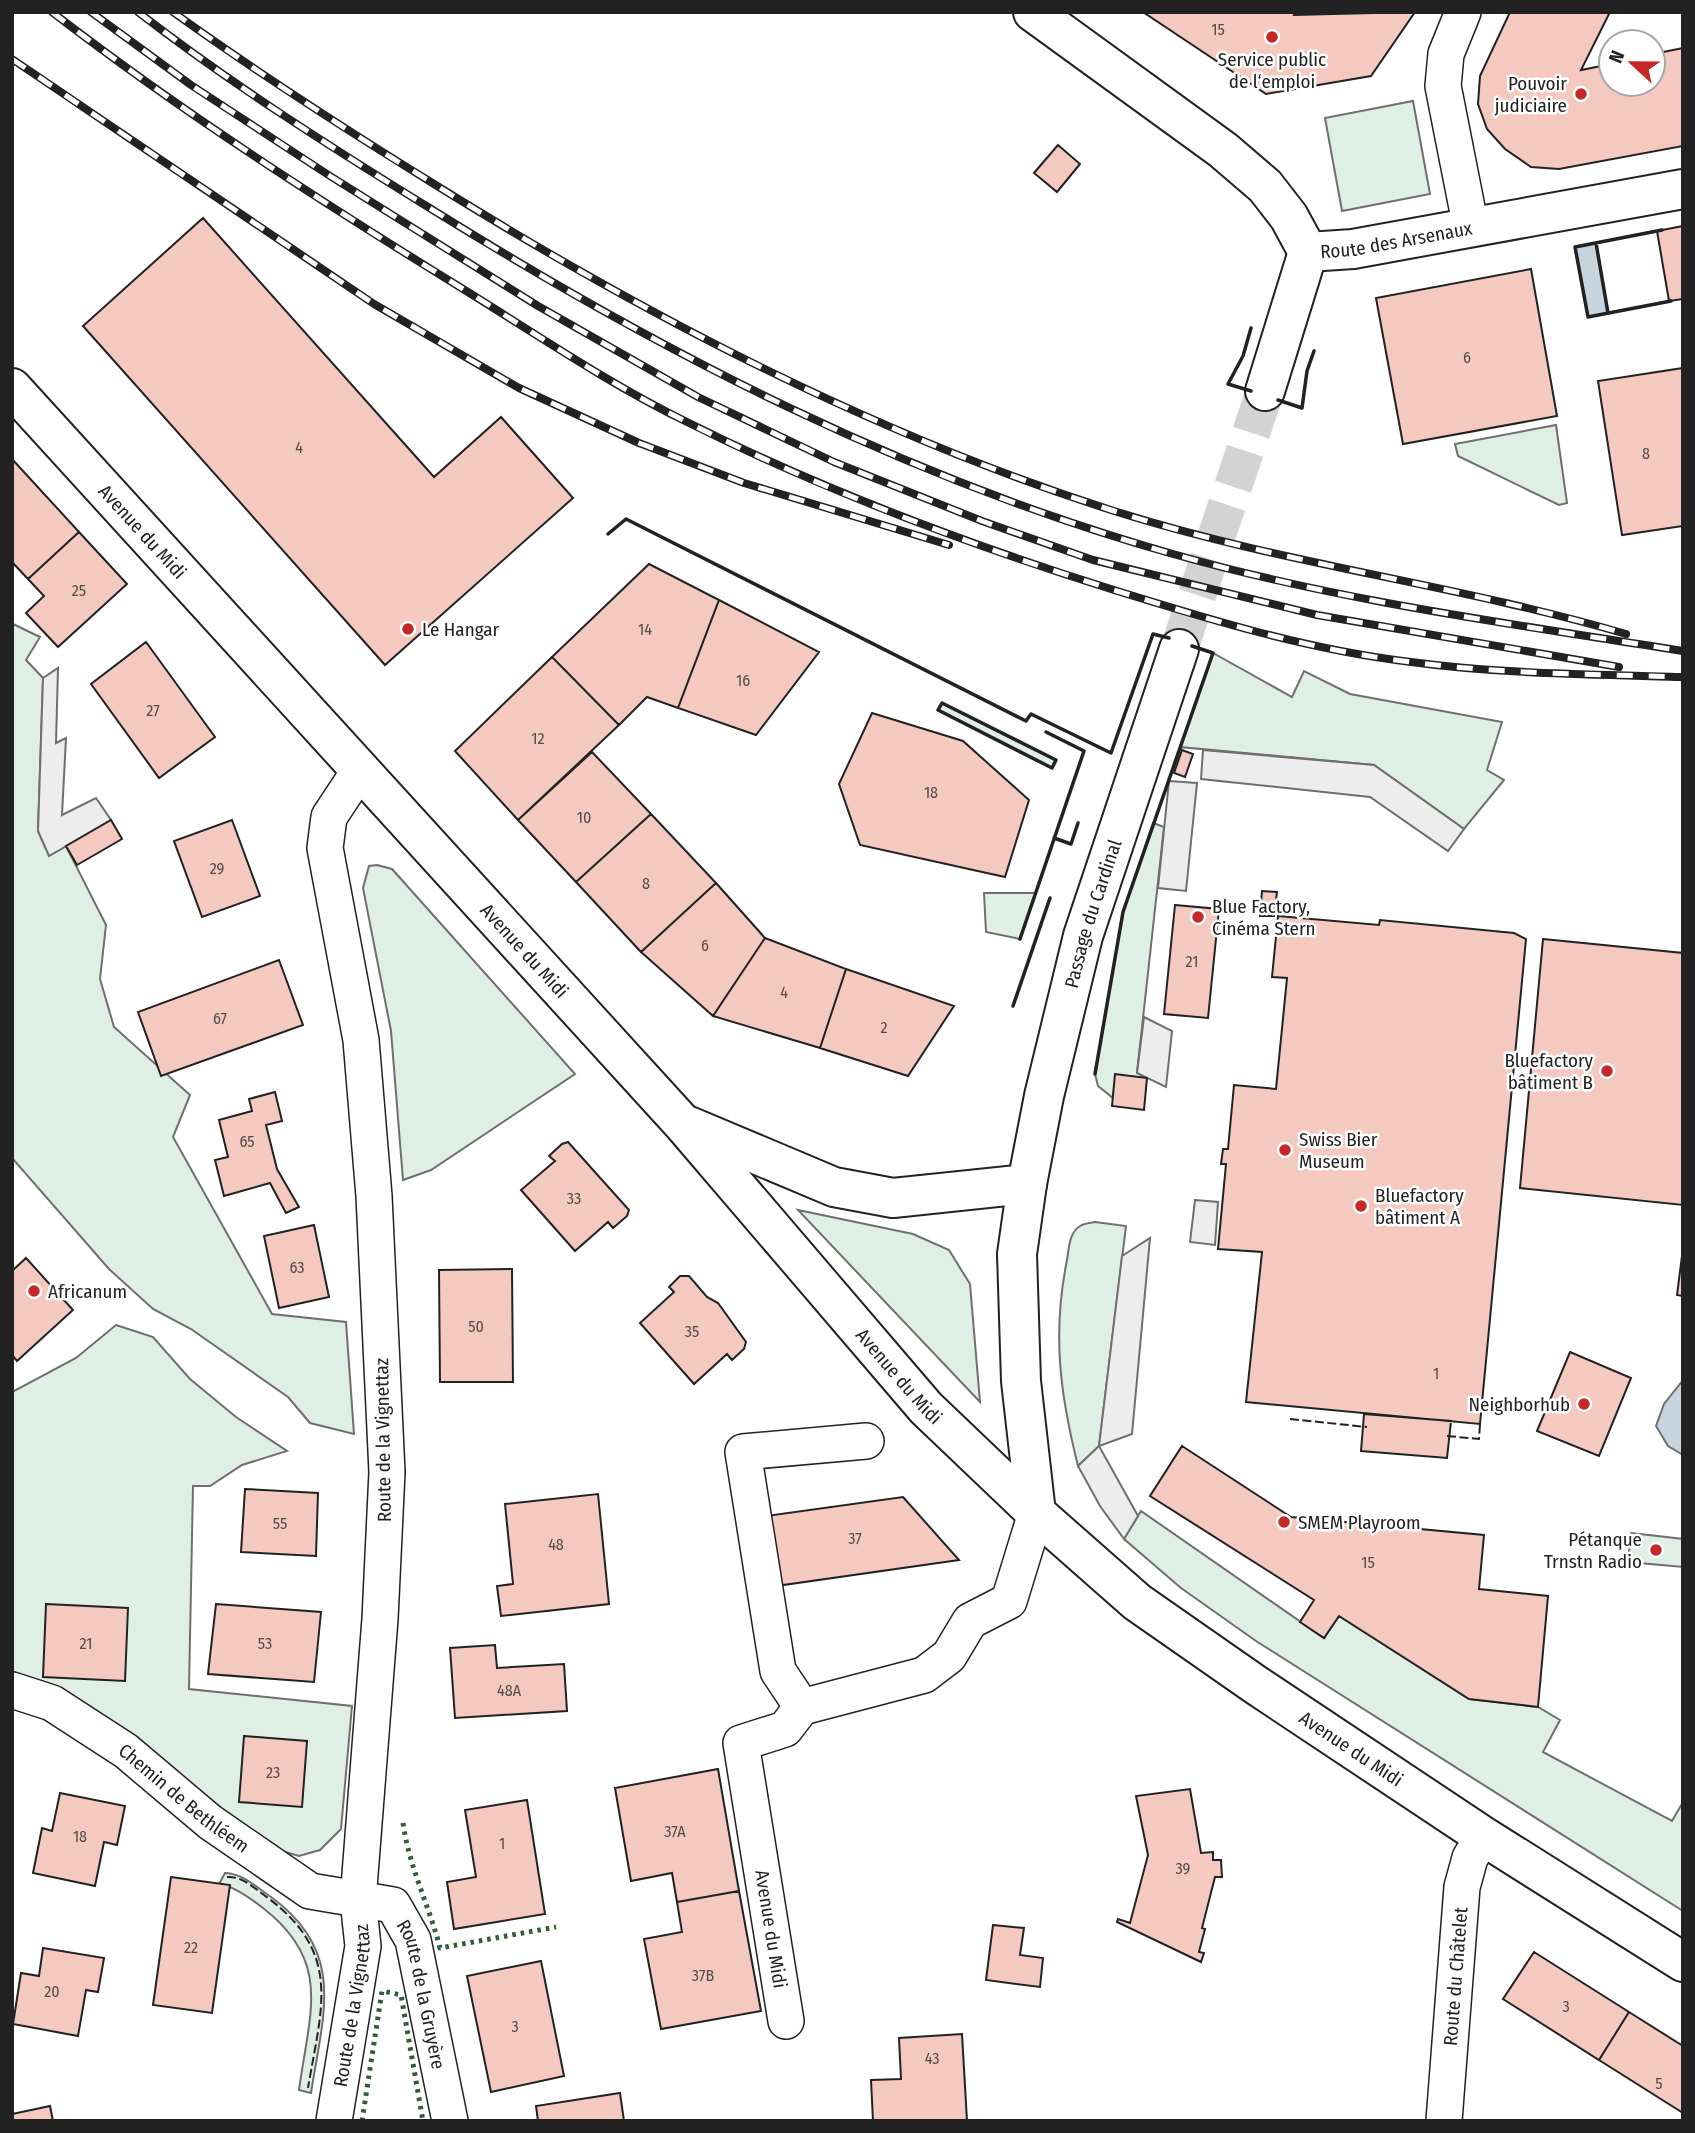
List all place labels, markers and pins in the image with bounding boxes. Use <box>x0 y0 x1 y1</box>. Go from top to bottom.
marker: Service public de l‘emploi <box>1264 29 1280 45</box>
place label: Service public de l‘emploi <box>1218 48 1326 93</box>
place label: Pouvoir judiciaire <box>1494 72 1567 117</box>
marker: Pouvoir judiciaire <box>1573 86 1589 102</box>
place label: Le Hangar <box>422 618 500 641</box>
marker: Le Hangar <box>400 621 416 637</box>
place label: Blue Factory, Cinéma Stern <box>1212 895 1316 940</box>
marker: Blue Factory, Cinéma Stern <box>1190 909 1206 925</box>
place label: Bluefactory bâtiment B <box>1504 1049 1594 1094</box>
marker: Bluefactory bâtiment B <box>1599 1063 1615 1079</box>
place label: Swiss Bier Museum <box>1299 1128 1378 1173</box>
marker: Swiss Bier Museum <box>1277 1142 1293 1158</box>
place label: Bluefactory bâtiment A <box>1375 1184 1464 1229</box>
marker: Bluefactory bâtiment A <box>1353 1198 1369 1214</box>
place label: Africanum <box>48 1280 127 1303</box>
marker: Africanum <box>26 1283 42 1299</box>
place label: Neighborhub <box>1469 1393 1570 1416</box>
marker: Neighborhub <box>1576 1396 1592 1412</box>
place label: SMEM Playroom <box>1298 1511 1421 1534</box>
marker: SMEM Playroom <box>1276 1514 1292 1530</box>
place label: Pétanque Trnstn Radio <box>1544 1528 1642 1573</box>
marker: Pétanque Trnstn Radio <box>1648 1542 1664 1558</box>

